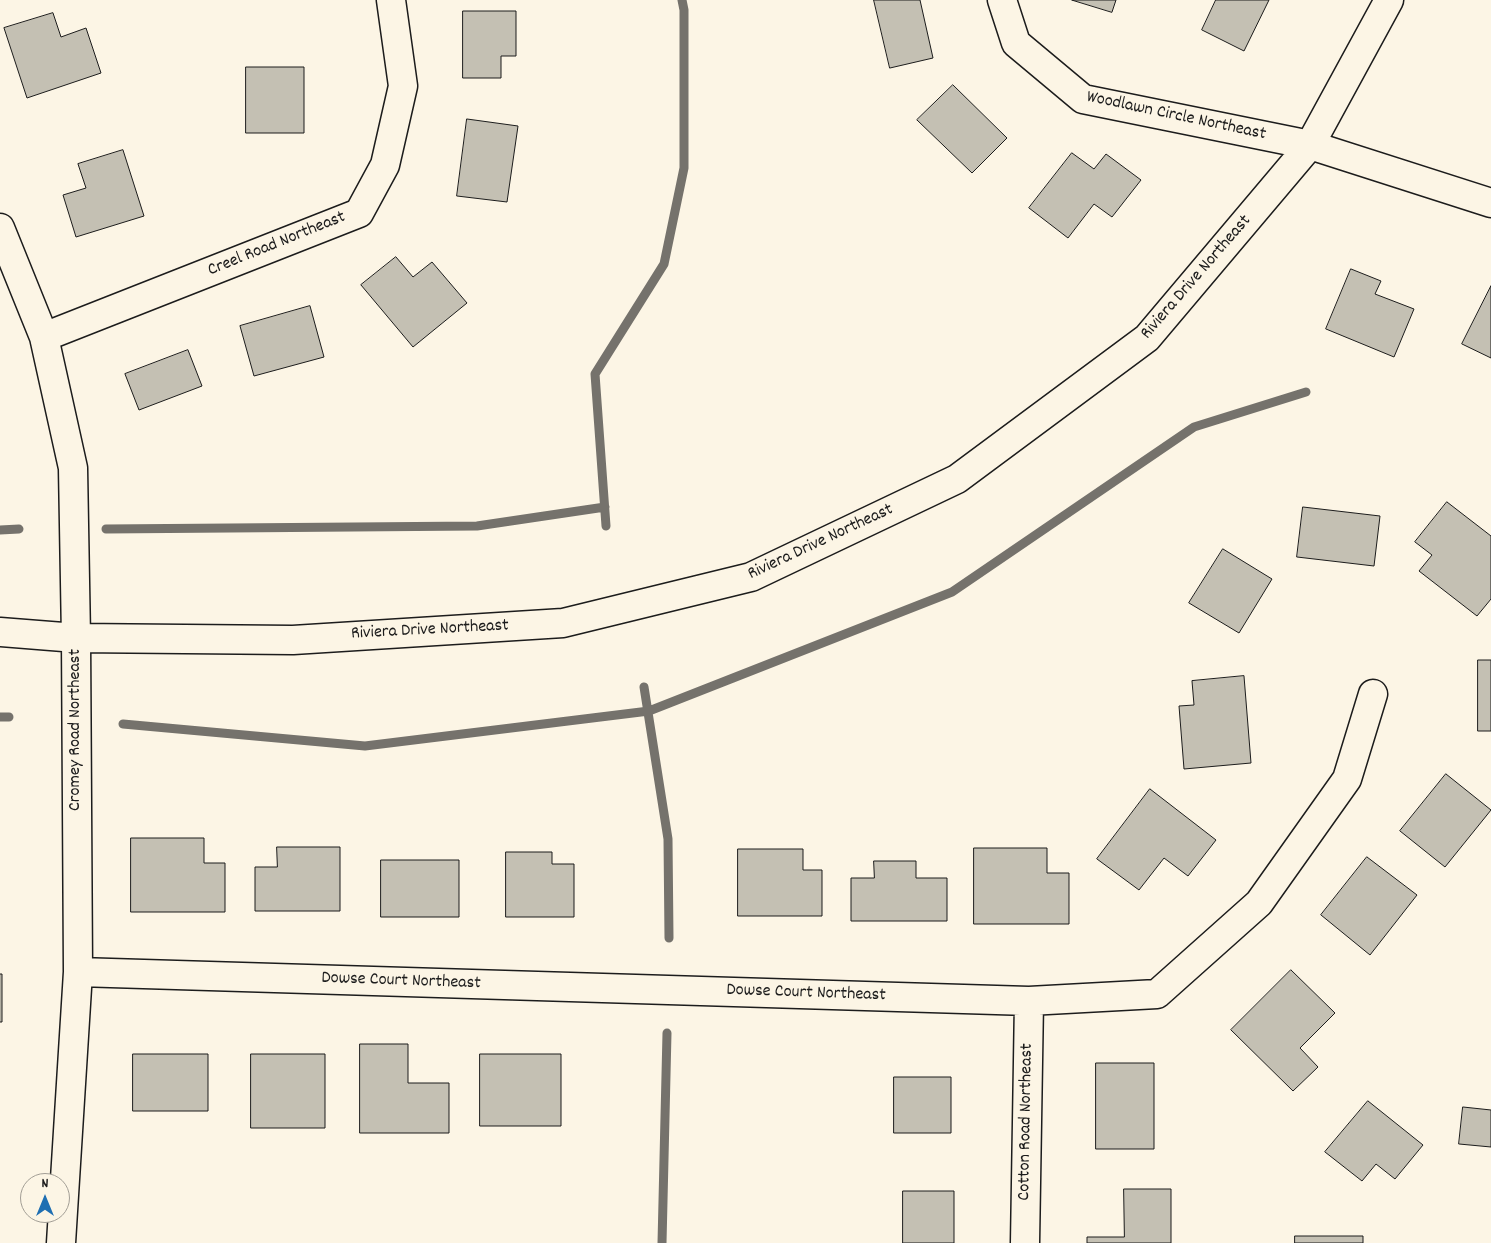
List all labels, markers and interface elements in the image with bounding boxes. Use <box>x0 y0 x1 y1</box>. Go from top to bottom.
street label: Woodlawn Circle Northeast <box>1084 87 1268 147</box>
street label: Creel Road Northeast <box>205 208 349 282</box>
street label: Riviera Drive Northeast <box>1137 211 1257 345</box>
street label: Riviera Drive Northeast <box>745 500 897 586</box>
street label: Riviera Drive Northeast <box>351 616 509 646</box>
street label: Cromey Road Northeast <box>66 649 88 811</box>
street label: Dowse Court Northeast <box>321 968 481 996</box>
street label: Dowse Court Northeast <box>726 980 886 1008</box>
street label: Cotton Road Northeast <box>1015 1043 1039 1201</box>
north arrow <box>20 1173 70 1223</box>
text: N <box>42 1174 48 1194</box>

